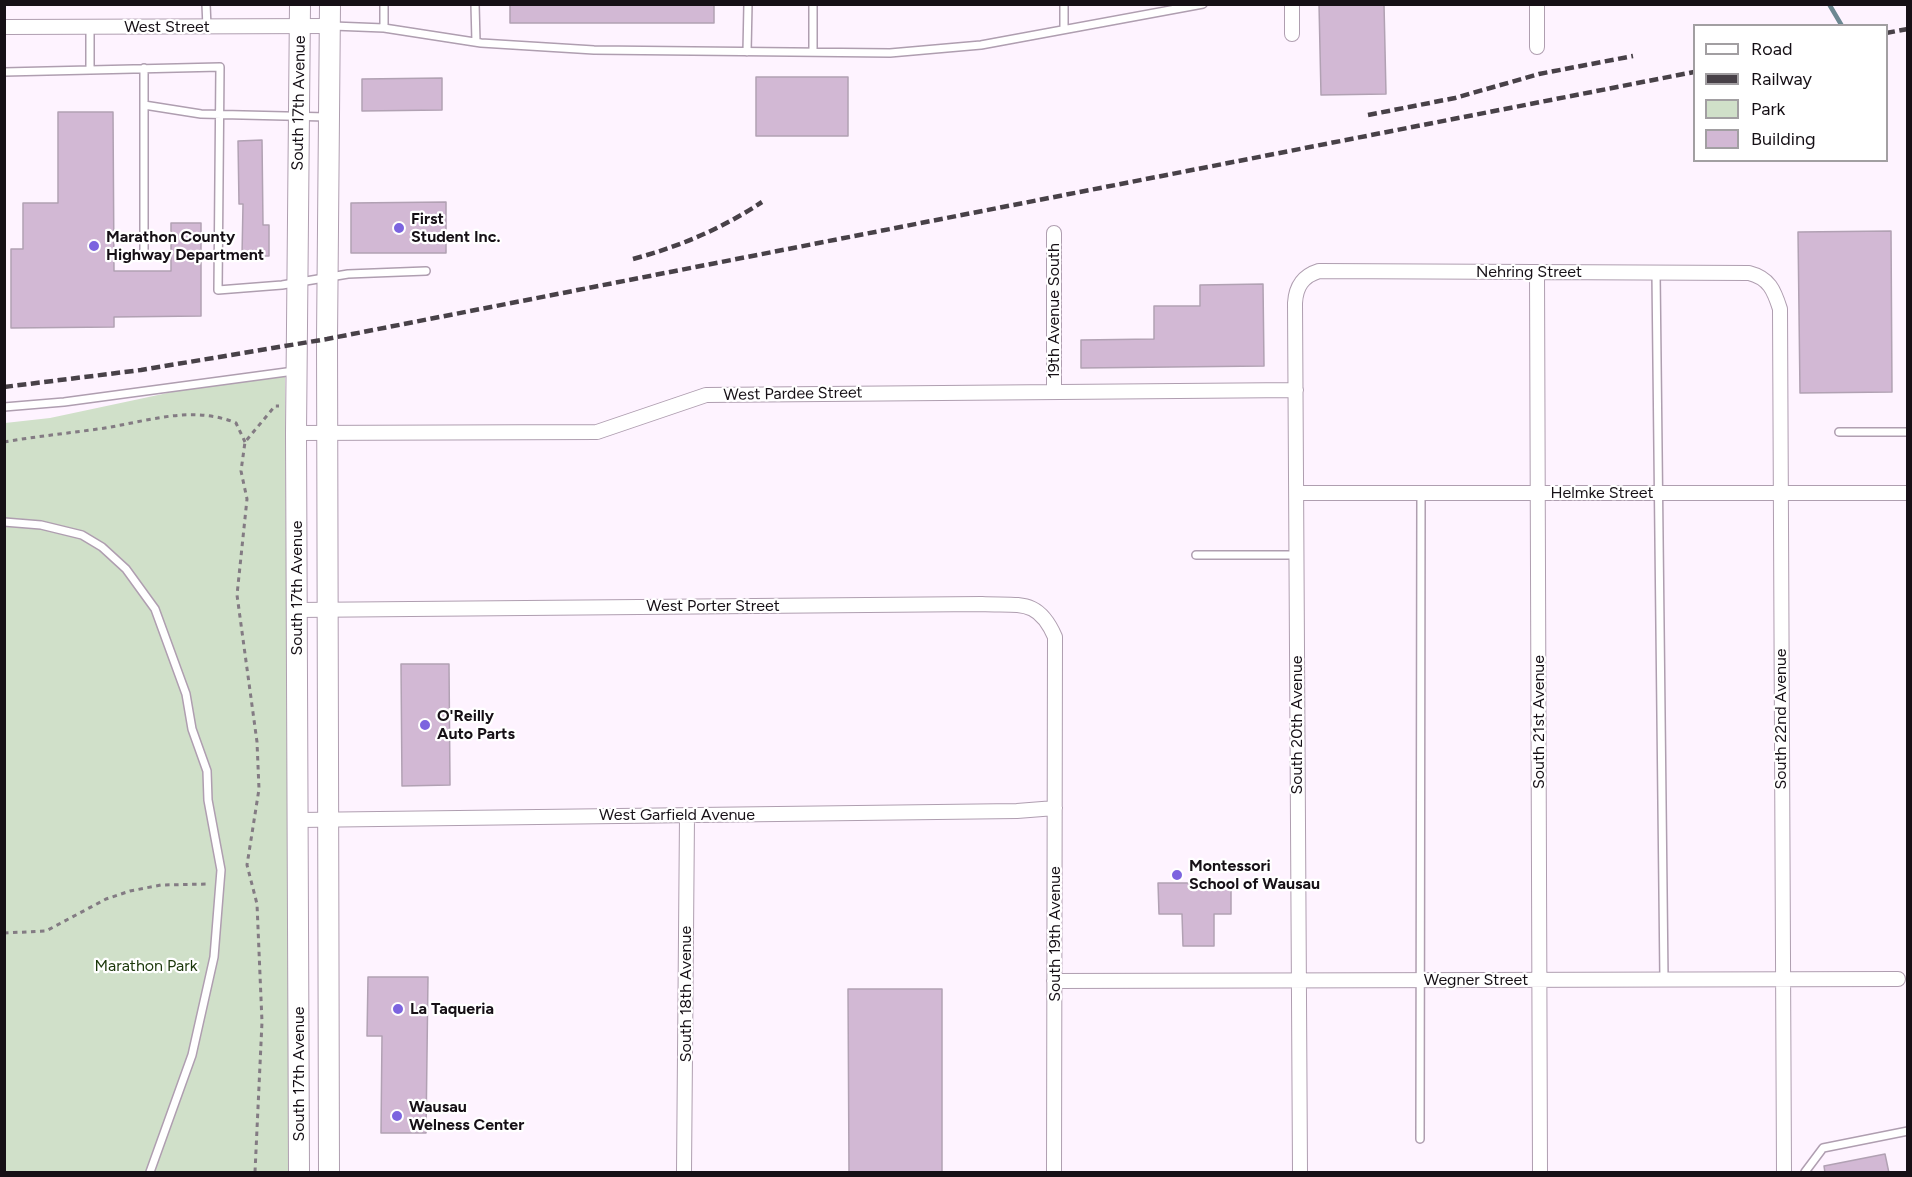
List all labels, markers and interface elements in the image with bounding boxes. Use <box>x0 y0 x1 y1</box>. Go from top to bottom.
street label: West Street <box>124 17 210 37</box>
legend <box>1693 24 1888 162</box>
street label: South 17th Avenue <box>288 35 310 171</box>
text: Road <box>1751 38 1792 60</box>
text: Railway <box>1751 68 1812 90</box>
text: Park <box>1751 98 1785 120</box>
text: Building <box>1751 128 1816 150</box>
place label: First Student Inc. <box>411 209 500 247</box>
marker: First Student Inc. <box>392 221 406 235</box>
place label: Marathon County Highway Department <box>106 227 264 265</box>
marker: Marathon County Highway Department <box>87 239 101 253</box>
street label: 19th Avenue South <box>1044 243 1064 379</box>
street label: Nehring Street <box>1476 262 1582 282</box>
street label: West Pardee Street <box>723 383 863 405</box>
street label: Helmke Street <box>1551 483 1653 503</box>
street label: South 17th Avenue <box>287 520 307 656</box>
street label: West Porter Street <box>646 596 780 616</box>
street label: South 22nd Avenue <box>1771 648 1791 790</box>
street label: South 20th Avenue <box>1287 655 1307 795</box>
street label: South 21st Avenue <box>1529 655 1549 789</box>
place label: O'Reilly Auto Parts <box>437 706 515 744</box>
marker: O'Reilly Auto Parts <box>418 718 432 732</box>
street label: West Garfield Avenue <box>599 805 755 825</box>
place label: Montessori School of Wausau <box>1189 856 1320 894</box>
street label: South 19th Avenue <box>1045 866 1065 1002</box>
marker: Montessori School of Wausau <box>1170 868 1184 882</box>
street label: South 18th Avenue <box>676 926 696 1062</box>
park label: Marathon Park <box>95 956 197 976</box>
street label: Wegner Street <box>1424 970 1528 990</box>
place label: La Taqueria <box>410 999 494 1019</box>
marker: La Taqueria <box>391 1002 405 1016</box>
street label: South 17th Avenue <box>289 1006 309 1142</box>
place label: Wausau Welness Center <box>409 1097 524 1135</box>
marker: Wausau Welness Center <box>390 1109 404 1123</box>

